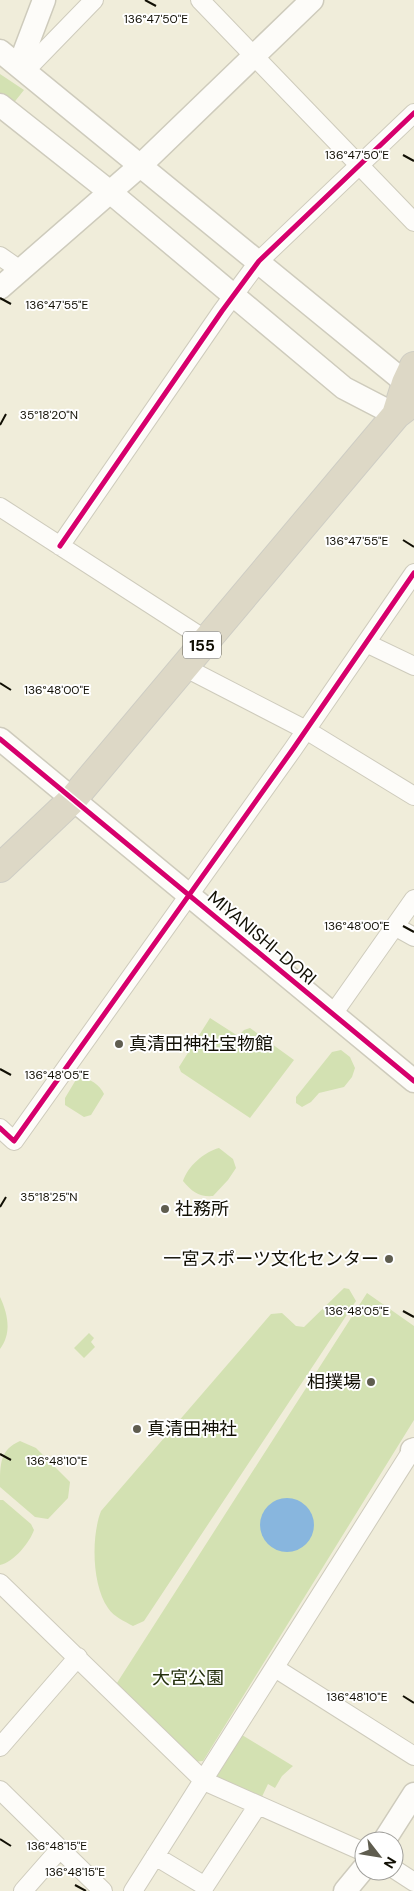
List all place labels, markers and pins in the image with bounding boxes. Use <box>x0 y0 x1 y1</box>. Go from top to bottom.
place label: 真清田神社宝物館 <box>129 1032 273 1056</box>
marker: 真清田神社宝物館 <box>113 1038 125 1050</box>
place label: 社務所 <box>175 1197 229 1221</box>
marker: 社務所 <box>159 1203 171 1215</box>
place label: 一宮スポーツ文化センター <box>163 1247 379 1271</box>
marker: 一宮スポーツ文化センター <box>383 1253 395 1265</box>
place label: 相撲場 <box>307 1370 361 1394</box>
marker: 相撲場 <box>365 1376 377 1388</box>
place label: 真清田神社 <box>147 1417 237 1441</box>
marker: 真清田神社 <box>131 1423 143 1435</box>

